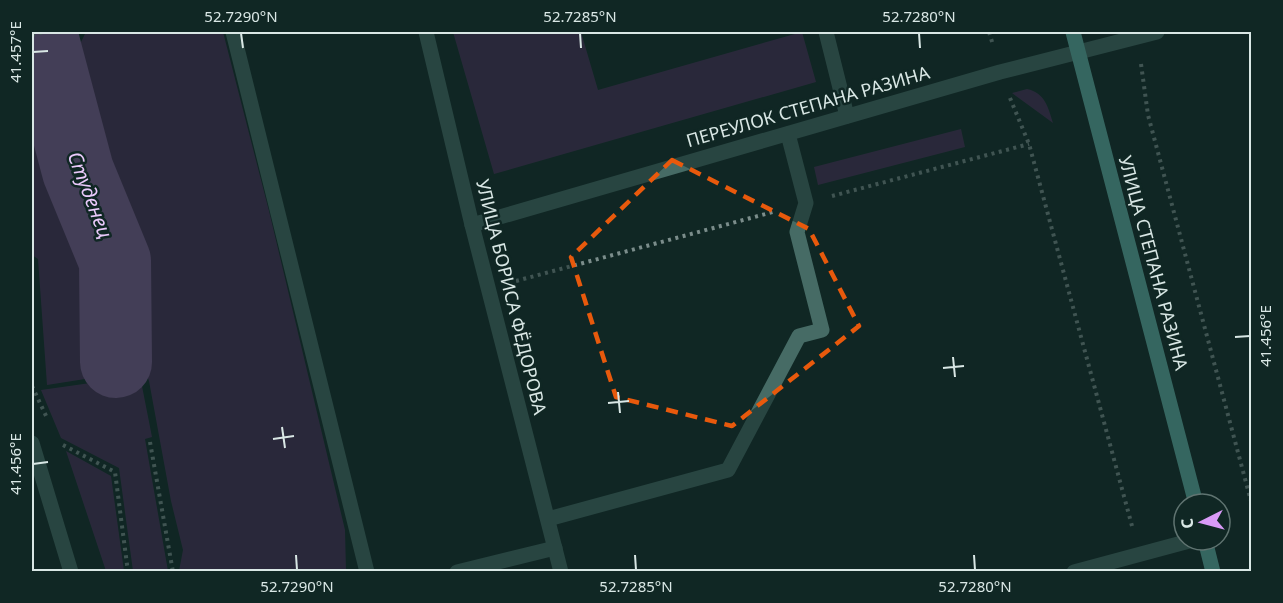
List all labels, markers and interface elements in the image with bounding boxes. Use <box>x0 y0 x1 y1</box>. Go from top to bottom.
text: 52.7290°N <box>204 6 278 26</box>
text: 52.7285°N <box>543 6 617 26</box>
text: 52.7280°N <box>882 6 956 26</box>
text: 41.457°E <box>5 21 25 83</box>
street label: ПЕРЕУЛОК СТЕПАНА РАЗИНА <box>683 60 933 152</box>
water label: Студенец <box>62 147 119 242</box>
street label: УЛИЦА СТЕПАНА РАЗИНА <box>1114 153 1194 373</box>
street label: УЛИЦА БОРИСА ФЁДОРОВА <box>471 177 553 417</box>
text: 41.456°E <box>1255 305 1275 367</box>
text: 41.456°E <box>5 433 25 495</box>
north arrow <box>1172 492 1232 552</box>
text: С <box>1176 517 1199 530</box>
text: 52.7290°N <box>260 576 334 596</box>
text: 52.7285°N <box>599 576 673 596</box>
text: 52.7280°N <box>938 576 1012 596</box>

